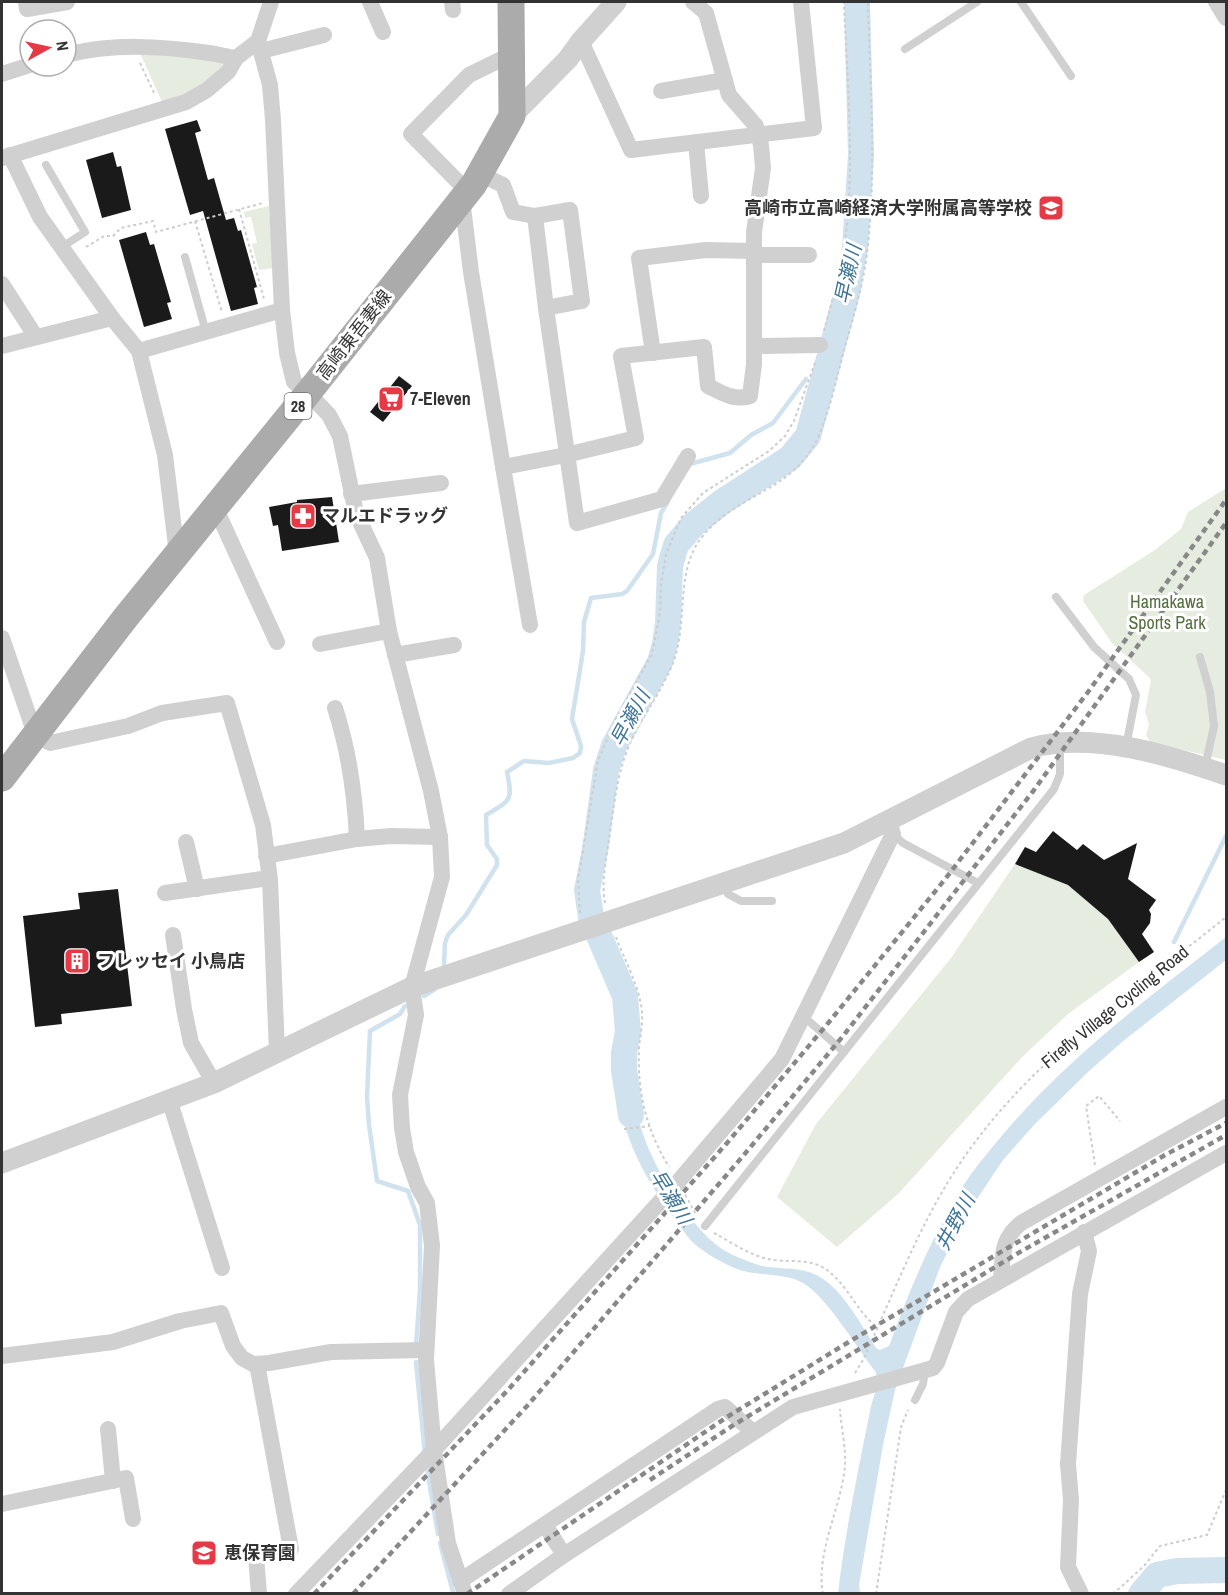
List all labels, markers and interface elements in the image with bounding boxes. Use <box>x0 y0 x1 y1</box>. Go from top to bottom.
north arrow <box>18 18 78 78</box>
text: N <box>51 40 74 52</box>
school or university icon: 高崎市立高崎経済大学附属高等学校 <box>1036 193 1066 223</box>
place label: 高崎市立高崎経済大学附属高等学校 <box>744 195 1032 220</box>
water label: 早瀬川 <box>828 240 867 306</box>
street label: 高崎東吾妻線 <box>311 284 397 385</box>
supermarket icon: 7-Eleven <box>376 384 406 414</box>
place label: 7-Eleven <box>410 386 471 411</box>
road number: 28 <box>284 393 312 419</box>
pharmacy icon: マルエドラッグ <box>288 501 318 531</box>
place label: マルエドラッグ <box>322 503 448 528</box>
park label: Hamakawa Sports Park <box>1128 589 1206 635</box>
water label: 早瀬川 <box>604 683 657 751</box>
street label: Firefly Village Cycling Road <box>1036 939 1194 1074</box>
building icon: フレッセイ 小鳥店 <box>62 946 92 976</box>
place label: フレッセイ 小鳥店 <box>97 948 245 973</box>
water label: 早瀬川 <box>644 1164 700 1231</box>
water label: 井野川 <box>929 1187 982 1255</box>
school or university icon: 恵保育園 <box>189 1538 219 1568</box>
place label: 恵保育園 <box>224 1540 296 1565</box>

